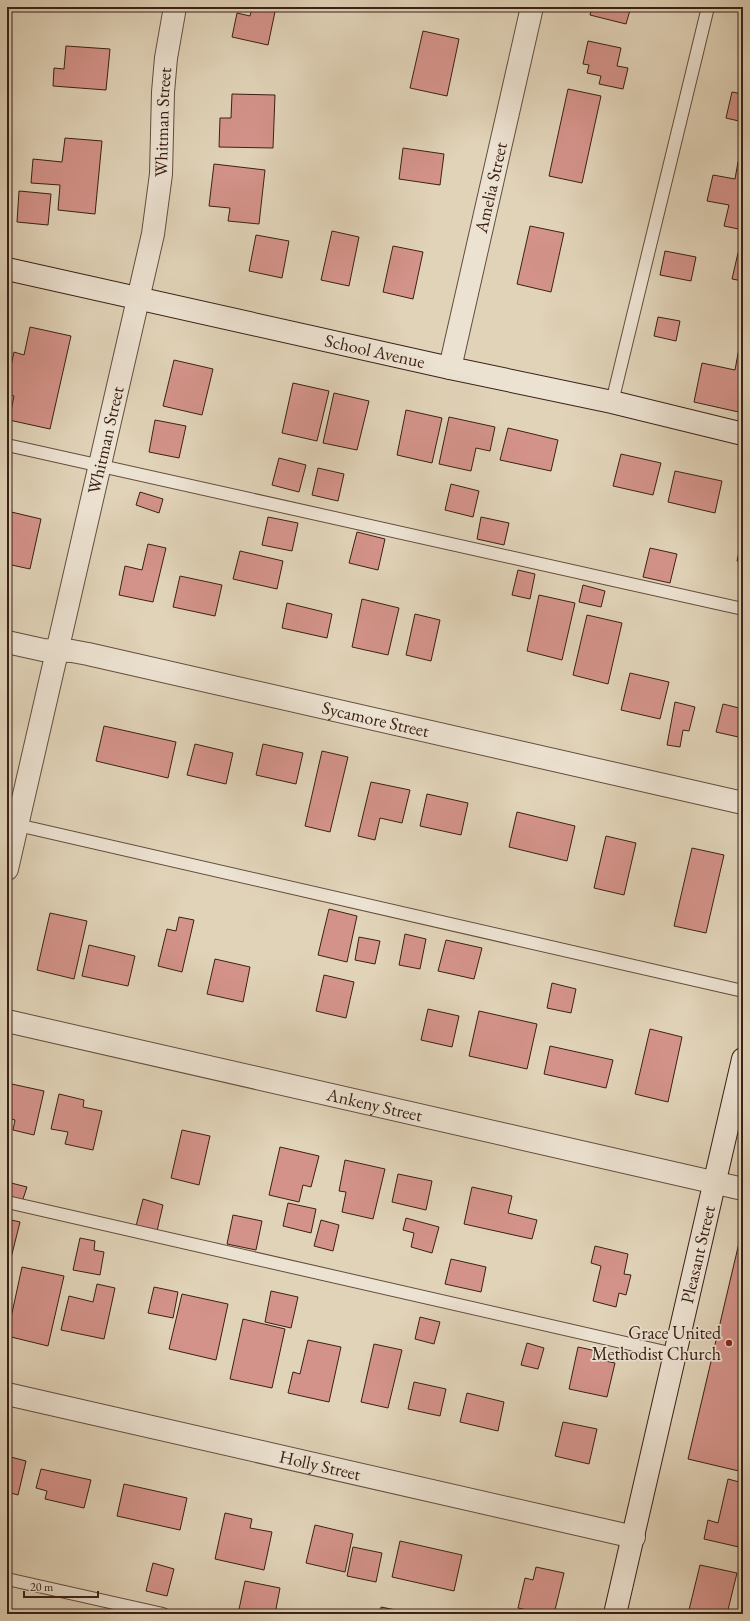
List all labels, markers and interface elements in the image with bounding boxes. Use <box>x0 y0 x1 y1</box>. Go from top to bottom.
street label: Whitman Street <box>149 66 176 177</box>
street label: Amelia Street <box>469 139 512 236</box>
street label: School Avenue <box>323 328 427 373</box>
street label: Whitman Street <box>82 384 129 496</box>
street label: Sycamore Street <box>320 696 432 742</box>
street label: Ankeny Street <box>324 1082 425 1127</box>
street label: Pleasant Street <box>675 1203 720 1306</box>
place label: Grace United Methodist Church <box>592 1321 722 1365</box>
marker: Grace United Methodist Church <box>724 1338 734 1348</box>
street label: Holly Street <box>277 1444 363 1485</box>
scale bar <box>24 1573 98 1599</box>
text: 20 m <box>30 1579 54 1595</box>

